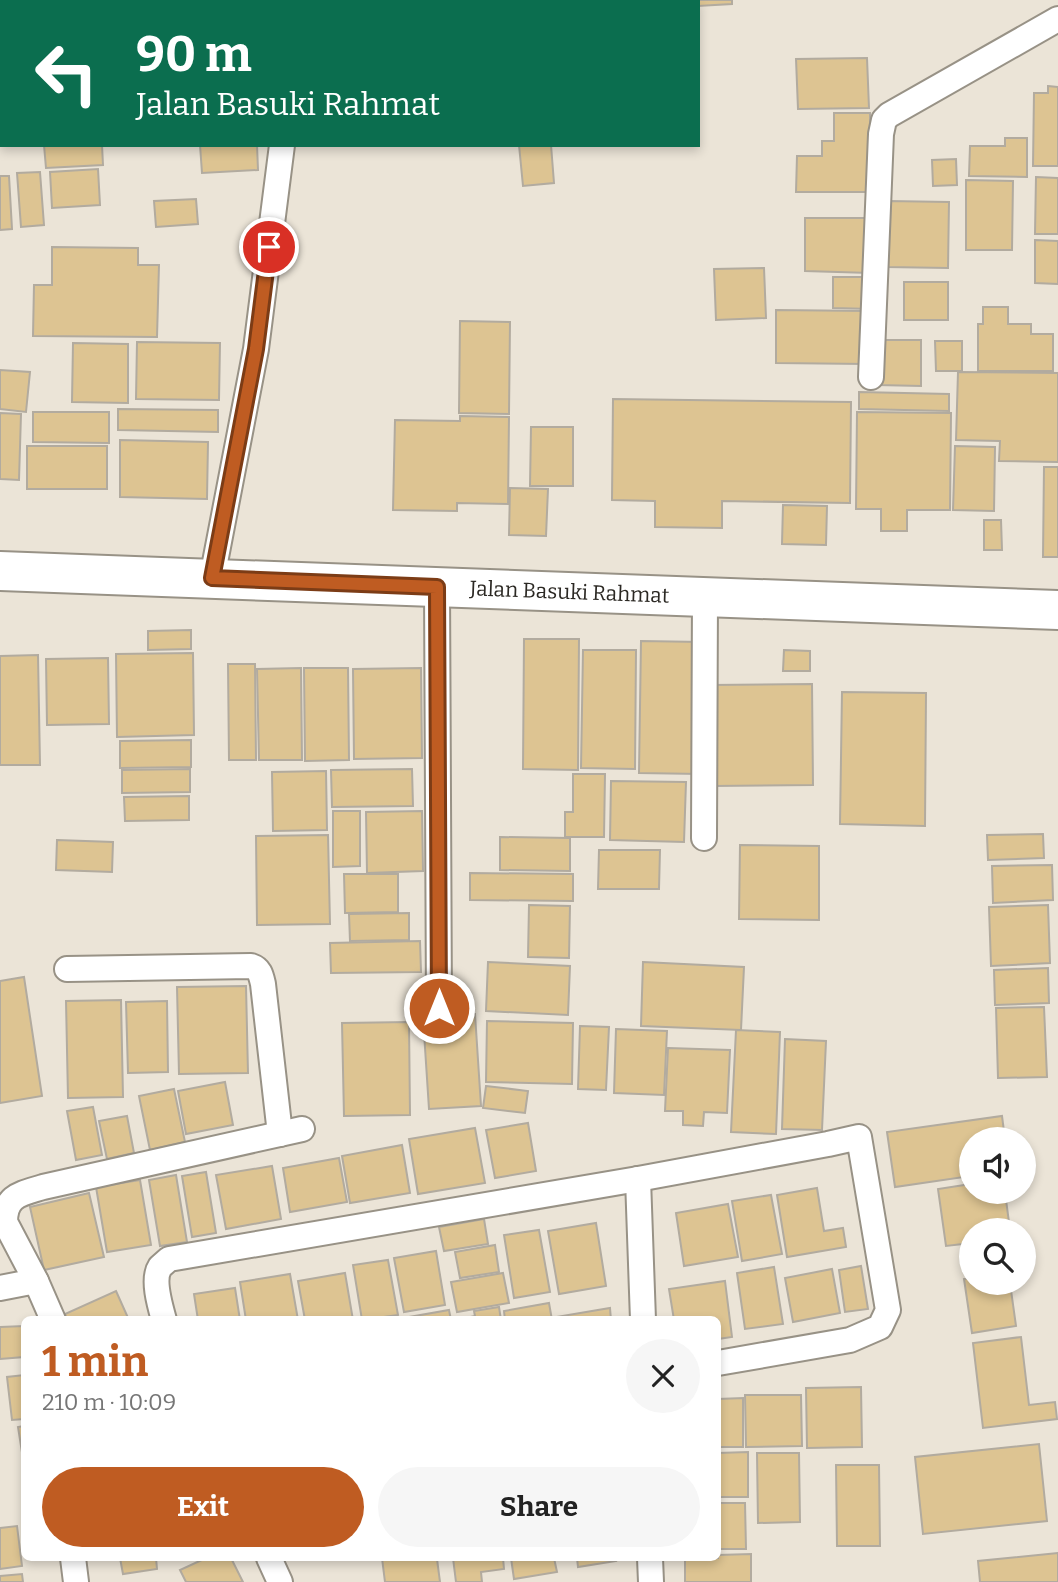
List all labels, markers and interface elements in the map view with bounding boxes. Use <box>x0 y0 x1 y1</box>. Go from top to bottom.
text: 90 m <box>136 25 252 84</box>
icon: left <box>21 28 112 119</box>
text: Jalan Basuki Rahmat <box>136 85 440 123</box>
pin <box>239 217 299 277</box>
icon: arrive <box>250 228 288 266</box>
street label: Jalan Basuki Rahmat <box>468 575 670 609</box>
position arrow <box>402 971 476 1045</box>
map controls <box>959 1127 1036 1295</box>
button: sound <box>959 1127 1036 1204</box>
button: search <box>959 1218 1036 1295</box>
text: 1 min <box>42 1337 148 1387</box>
button: close <box>626 1339 700 1413</box>
text: 210 m · 10:09 <box>42 1388 176 1416</box>
button: Exit <box>42 1467 364 1547</box>
button: Share <box>378 1467 700 1547</box>

